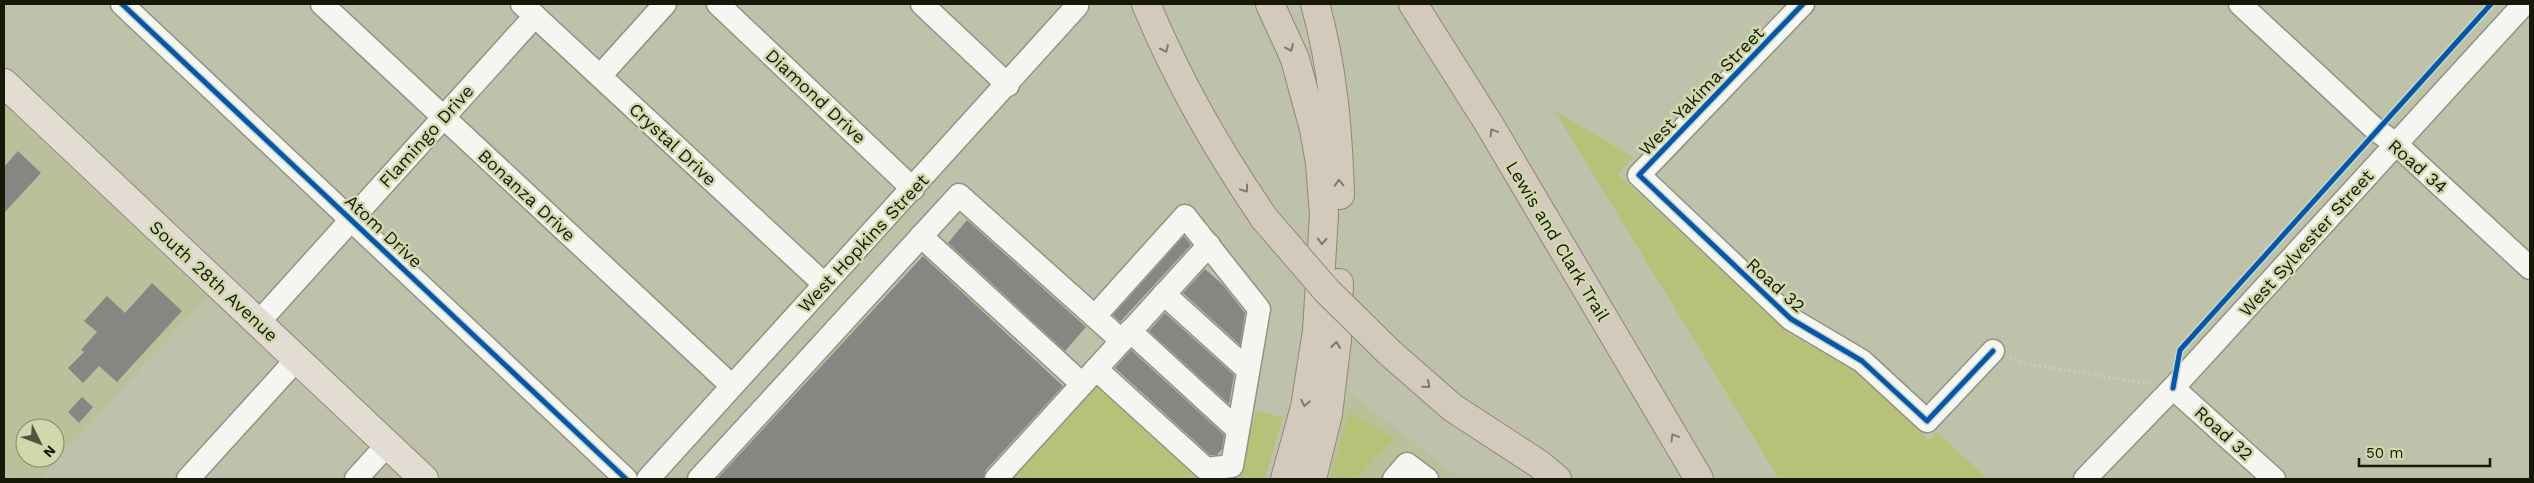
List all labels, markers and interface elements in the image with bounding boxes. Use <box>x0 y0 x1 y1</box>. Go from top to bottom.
street label: West Yakima Street <box>1634 22 1768 160</box>
one-way arrow <box>1283 43 1294 52</box>
street label: Diamond Drive <box>762 44 870 148</box>
one-way arrow <box>1158 44 1169 53</box>
street label: Flamingo Drive <box>374 80 478 192</box>
street label: Crystal Drive <box>625 98 721 190</box>
one-way arrow <box>1490 128 1500 137</box>
street label: Road 34 <box>2384 135 2452 197</box>
street label: Bonanza Drive <box>474 145 580 245</box>
street label: Lewis and Clark Trail <box>1502 157 1614 325</box>
street label: West Sylvester Street <box>2235 165 2378 321</box>
street label: West Hopkins Street <box>793 169 933 316</box>
one-way arrow <box>1334 179 1345 187</box>
one-way arrow <box>1239 184 1248 193</box>
street label: Atom Drive <box>341 190 427 272</box>
street label: South 28th Avenue <box>146 216 282 346</box>
one-way arrow <box>1317 237 1328 245</box>
street label: Road 32 <box>1743 253 1809 317</box>
one-way arrow <box>1330 341 1341 349</box>
one-way arrow <box>1421 380 1430 389</box>
one-way arrow <box>1300 398 1311 407</box>
street label: Road 32 <box>2191 401 2257 465</box>
north arrow <box>15 418 65 468</box>
one-way arrow <box>1670 434 1680 443</box>
scale bar <box>2359 436 2490 468</box>
text: N <box>40 442 59 461</box>
text: 50 m <box>2366 444 2403 462</box>

